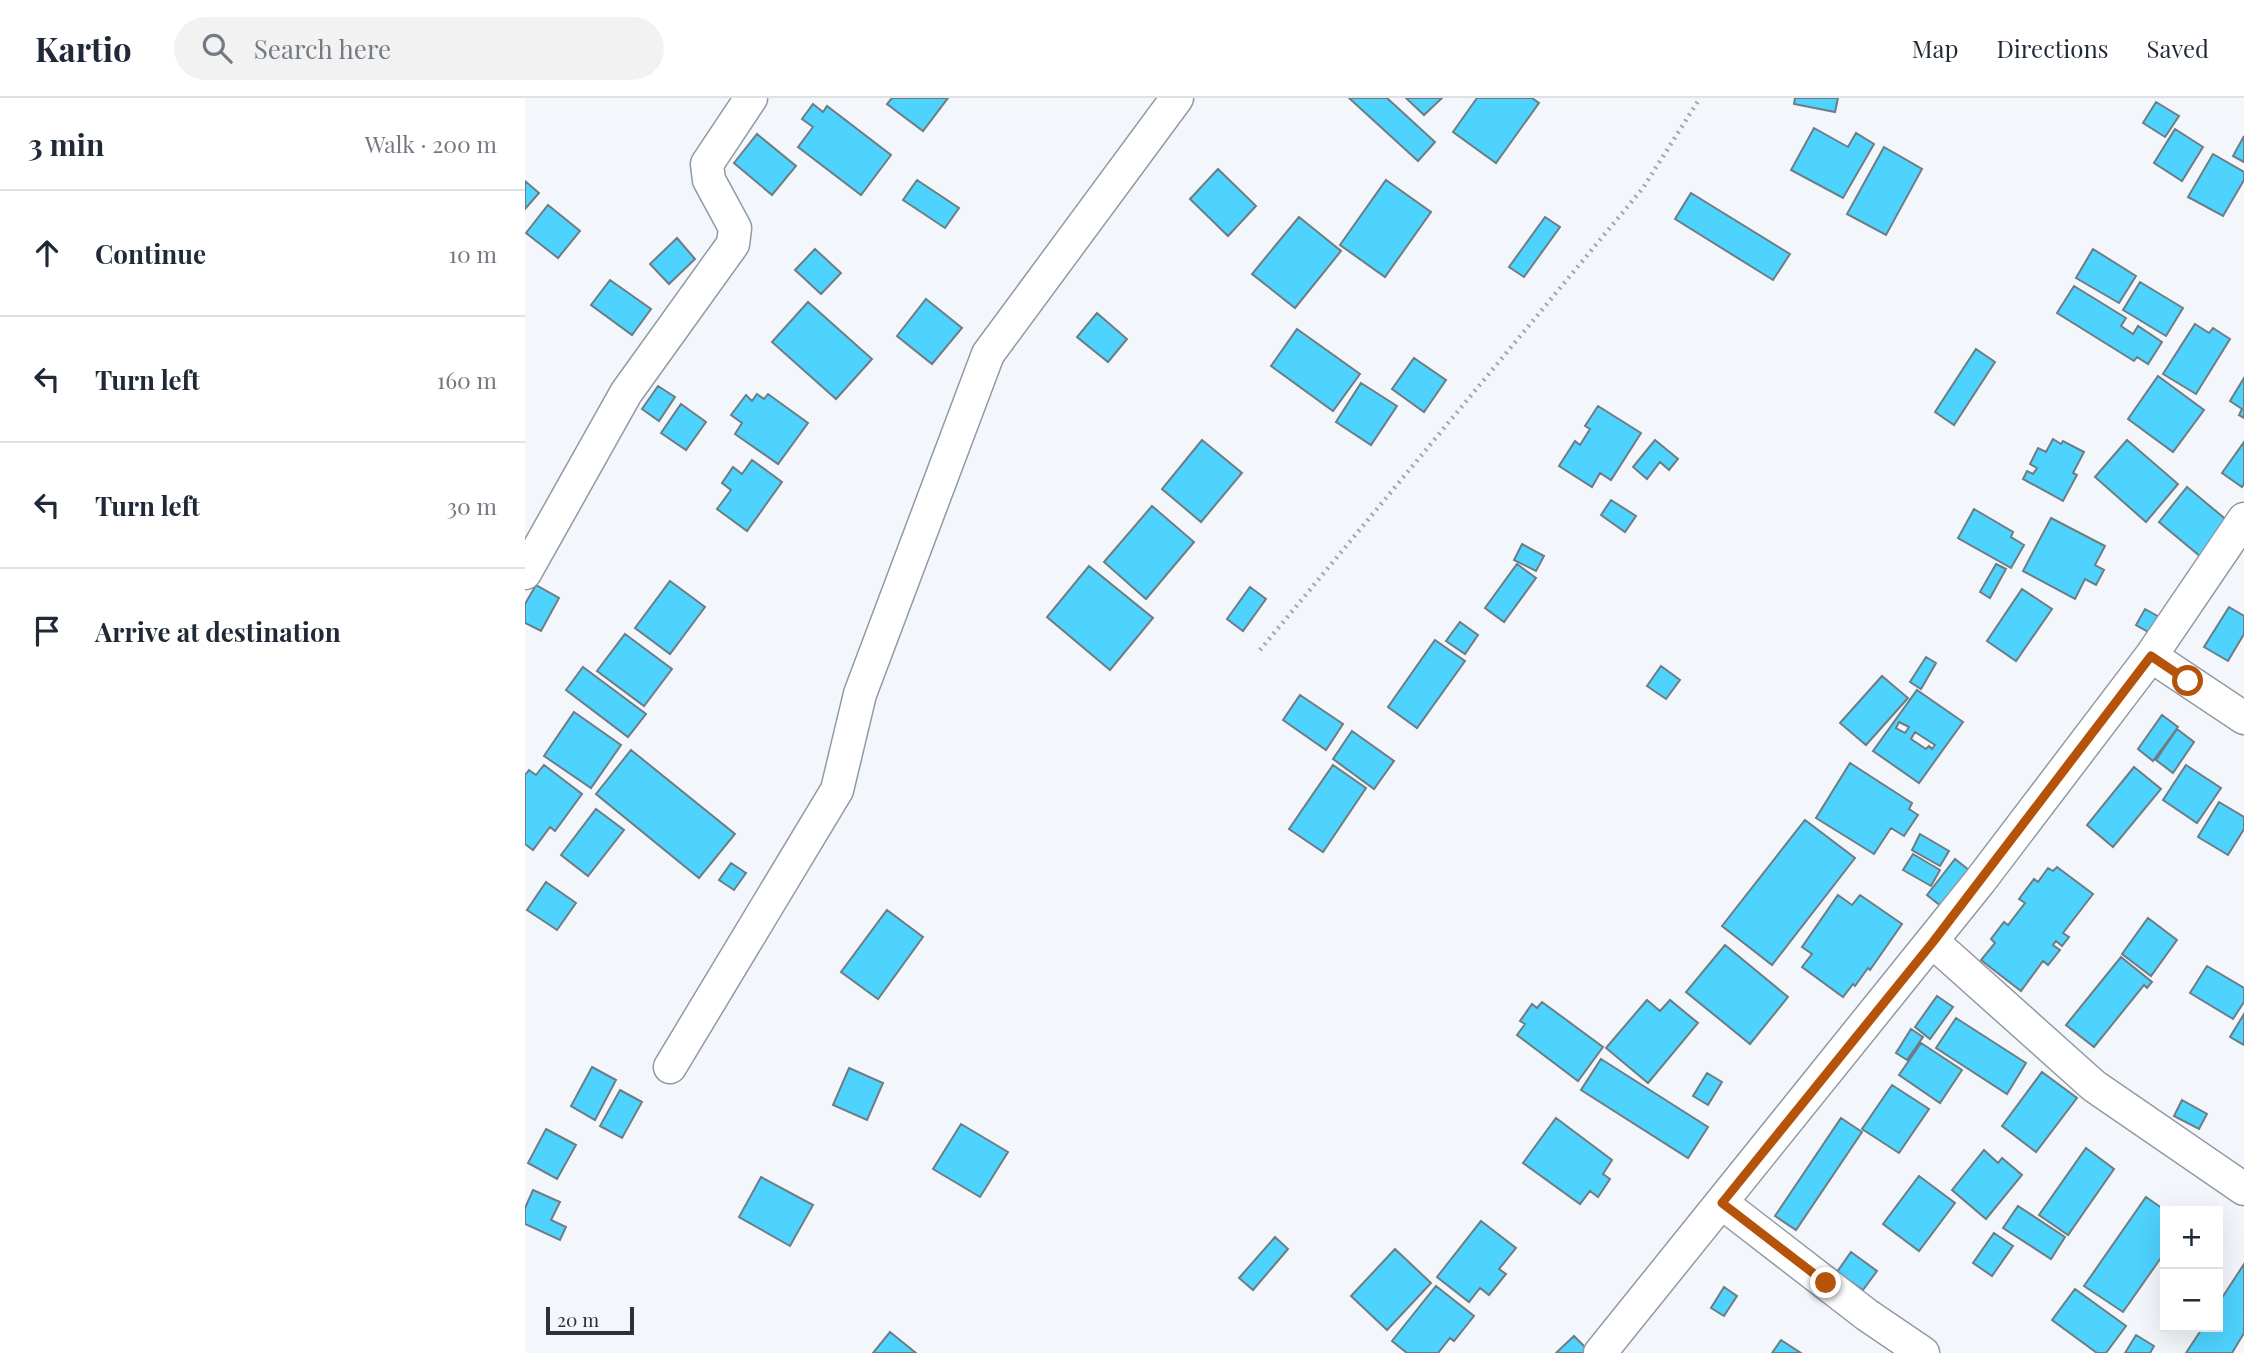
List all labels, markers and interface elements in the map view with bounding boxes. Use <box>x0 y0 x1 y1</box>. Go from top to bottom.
search box <box>174 17 664 80</box>
text: Kartio <box>35 26 132 70</box>
icon: search <box>198 29 236 67</box>
text: Search here <box>254 31 391 66</box>
text: Map <box>1912 32 1958 64</box>
text: Directions <box>1996 32 2109 64</box>
text: Saved <box>2147 32 2209 64</box>
text: 3 min <box>28 124 104 164</box>
text: Walk · 200 m <box>365 128 497 159</box>
icon: ahead <box>28 234 66 272</box>
text: Continue <box>95 236 206 271</box>
text: 10 m <box>449 238 497 269</box>
icon: left <box>28 360 66 398</box>
text: Turn left <box>95 362 200 397</box>
text: 160 m <box>437 364 497 395</box>
icon: left <box>28 486 66 524</box>
text: Turn left <box>95 488 200 523</box>
text: 30 m <box>447 490 497 521</box>
icon: arrive <box>28 612 66 650</box>
text: Arrive at destination <box>95 614 341 649</box>
route start <box>2172 665 2203 696</box>
map controls <box>2160 1206 2223 1332</box>
button: + <box>2160 1206 2223 1269</box>
route end <box>1810 1267 1841 1298</box>
button: − <box>2160 1269 2223 1332</box>
scale bar <box>546 1304 633 1336</box>
text: 20 m <box>557 1306 599 1332</box>

